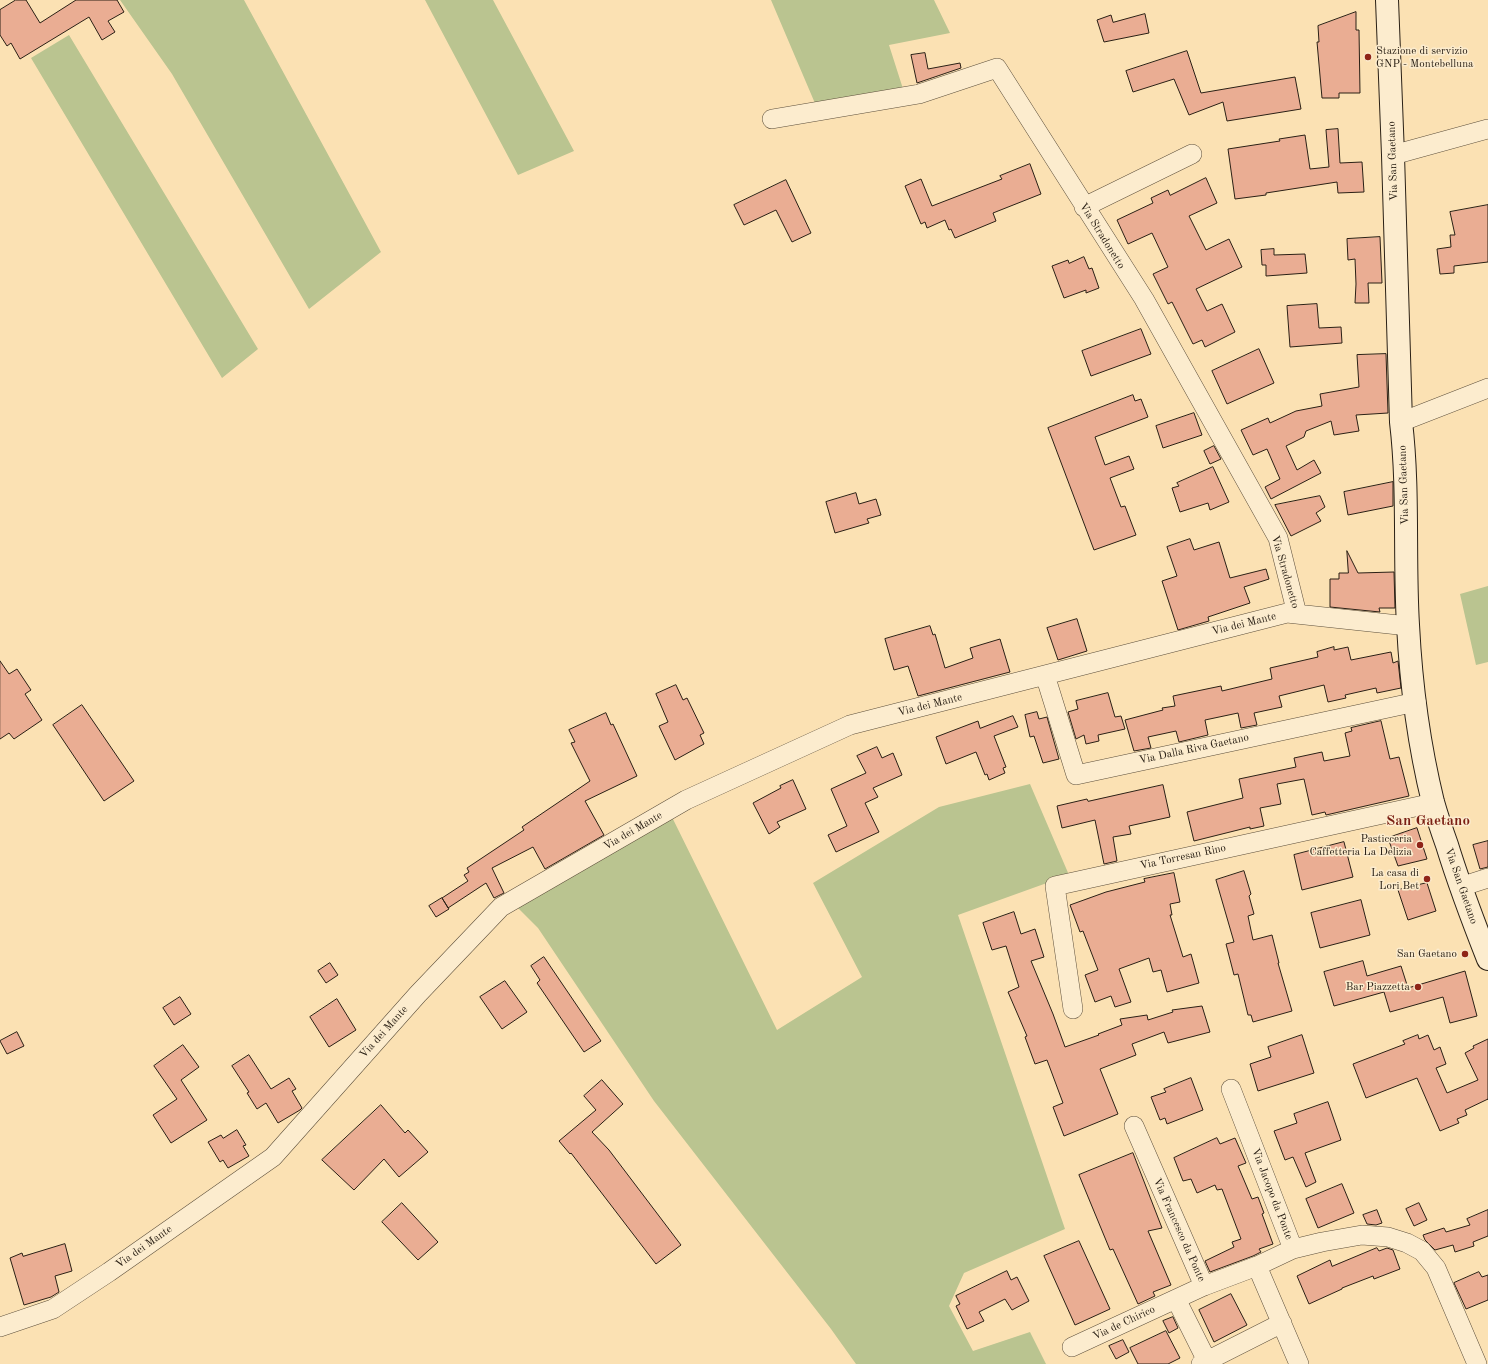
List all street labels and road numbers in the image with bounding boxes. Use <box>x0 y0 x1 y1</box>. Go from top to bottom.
street label: Via San Gaetano <box>1385 121 1401 201</box>
street label: Via Stradonetto <box>1076 201 1128 271</box>
street label: Via San Gaetano <box>1396 445 1412 525</box>
street label: Via Stradonetto <box>1268 534 1302 610</box>
street label: Via dei Mante <box>1210 610 1278 638</box>
street label: Via dei Mante <box>896 691 964 719</box>
street label: Via Dalla Riva Gaetano <box>1138 731 1250 767</box>
street label: Via dei Mante <box>601 809 665 853</box>
street label: Via Torresan Rino <box>1139 841 1227 873</box>
street label: Via San Gaetano <box>1442 846 1480 926</box>
street label: Via dei Mante <box>357 1003 411 1061</box>
street label: Via Jacopo da Ponte <box>1248 1146 1296 1242</box>
street label: Via Francesco da Ponte <box>1150 1176 1208 1284</box>
street label: Via dei Mante <box>113 1223 175 1271</box>
street label: Via de Chirico <box>1091 1303 1157 1343</box>

